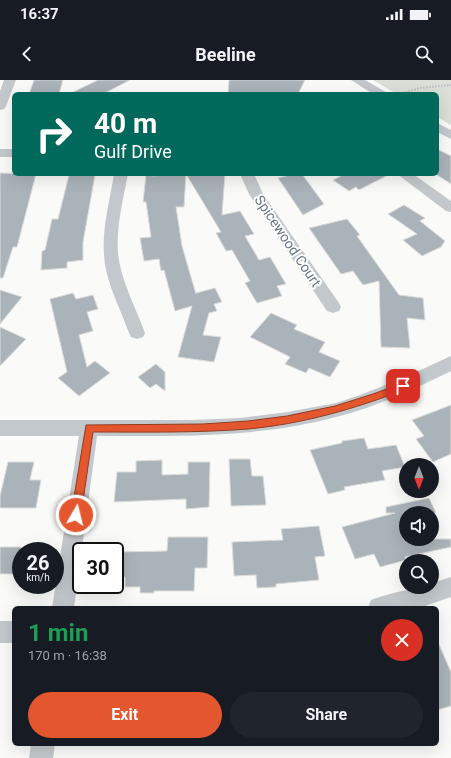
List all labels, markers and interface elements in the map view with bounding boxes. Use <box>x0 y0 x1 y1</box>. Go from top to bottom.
text: 16:37 <box>20 5 59 23</box>
icon: back <box>16 43 38 65</box>
icon: search <box>413 43 435 65</box>
text: Beeline <box>195 44 256 65</box>
text: 40 m <box>94 107 157 140</box>
icon: right <box>28 108 80 160</box>
text: Gulf Drive <box>94 141 172 162</box>
street label: Spicewood Court <box>252 192 325 290</box>
pin <box>386 369 420 403</box>
icon: arrive <box>392 375 414 397</box>
north arrow <box>399 458 439 498</box>
map controls <box>399 458 439 594</box>
position arrow <box>55 494 97 536</box>
button: sound <box>399 506 439 546</box>
speed limit sign: 30 <box>72 542 124 594</box>
text: 26 <box>27 551 49 575</box>
button: search <box>399 554 439 594</box>
text: km/h <box>26 572 50 583</box>
text: 1 min <box>28 619 88 647</box>
button: close <box>381 619 423 661</box>
text: 170 m · 16:38 <box>28 648 107 663</box>
button: Exit <box>28 692 222 738</box>
button: Share <box>230 692 423 738</box>

